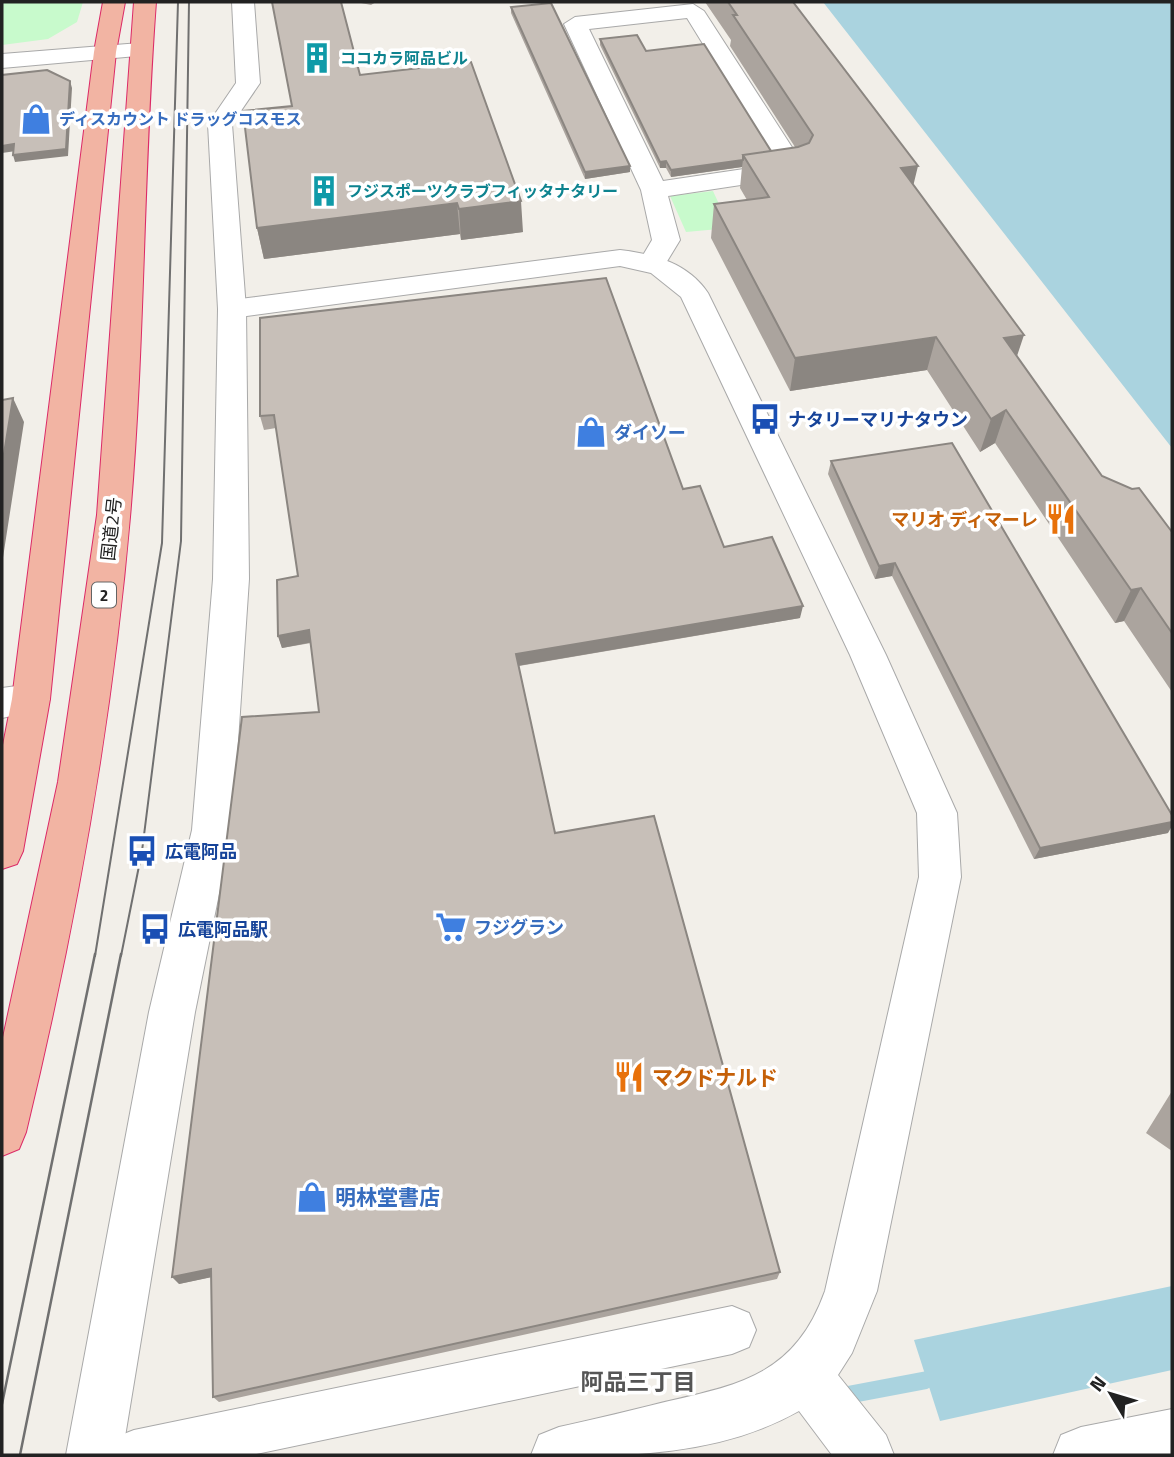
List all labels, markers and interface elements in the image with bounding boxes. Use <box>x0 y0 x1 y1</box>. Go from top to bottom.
building icon: ココカラ阿品ビル <box>300 41 334 75</box>
place label: ココカラ阿品ビル <box>340 46 468 70</box>
shop icon: ディスカウント ドラッグコスモス <box>19 102 53 136</box>
place label: ディスカウント ドラッグコスモス <box>59 107 301 131</box>
building icon: フジスポーツクラブフィッタナタリー <box>307 174 341 208</box>
place label: フジスポーツクラブフィッタナタリー <box>347 179 618 203</box>
bus stop icon: ナタリーマリナタウン <box>748 402 782 436</box>
place label: ナタリーマリナタウン <box>788 406 968 433</box>
shop icon: ダイソー <box>574 415 608 449</box>
place label: ダイソー <box>614 419 686 446</box>
street label: 国道2号 <box>94 496 128 562</box>
restaurant icon: マリオ ディマーレ <box>1044 502 1078 536</box>
place label: マリオ ディマーレ <box>891 506 1038 533</box>
road number: 2 <box>92 582 116 608</box>
bus stop icon: 広電阿品 <box>125 834 159 868</box>
place label: 広電阿品 <box>165 838 237 865</box>
supermarket icon: フジグラン <box>434 910 468 944</box>
bus stop icon: 広電阿品駅 <box>138 912 172 946</box>
place label: フジグラン <box>474 914 564 941</box>
place label: 広電阿品駅 <box>178 916 268 943</box>
restaurant icon: マクドナルド <box>612 1060 646 1094</box>
place label: マクドナルド <box>652 1061 778 1093</box>
shop icon: 明林堂書店 <box>295 1180 329 1214</box>
place label: 明林堂書店 <box>335 1181 440 1213</box>
north arrow <box>1076 1359 1146 1429</box>
district label: 阿品三丁目 <box>581 1364 696 1399</box>
text: N <box>1082 1369 1113 1397</box>

